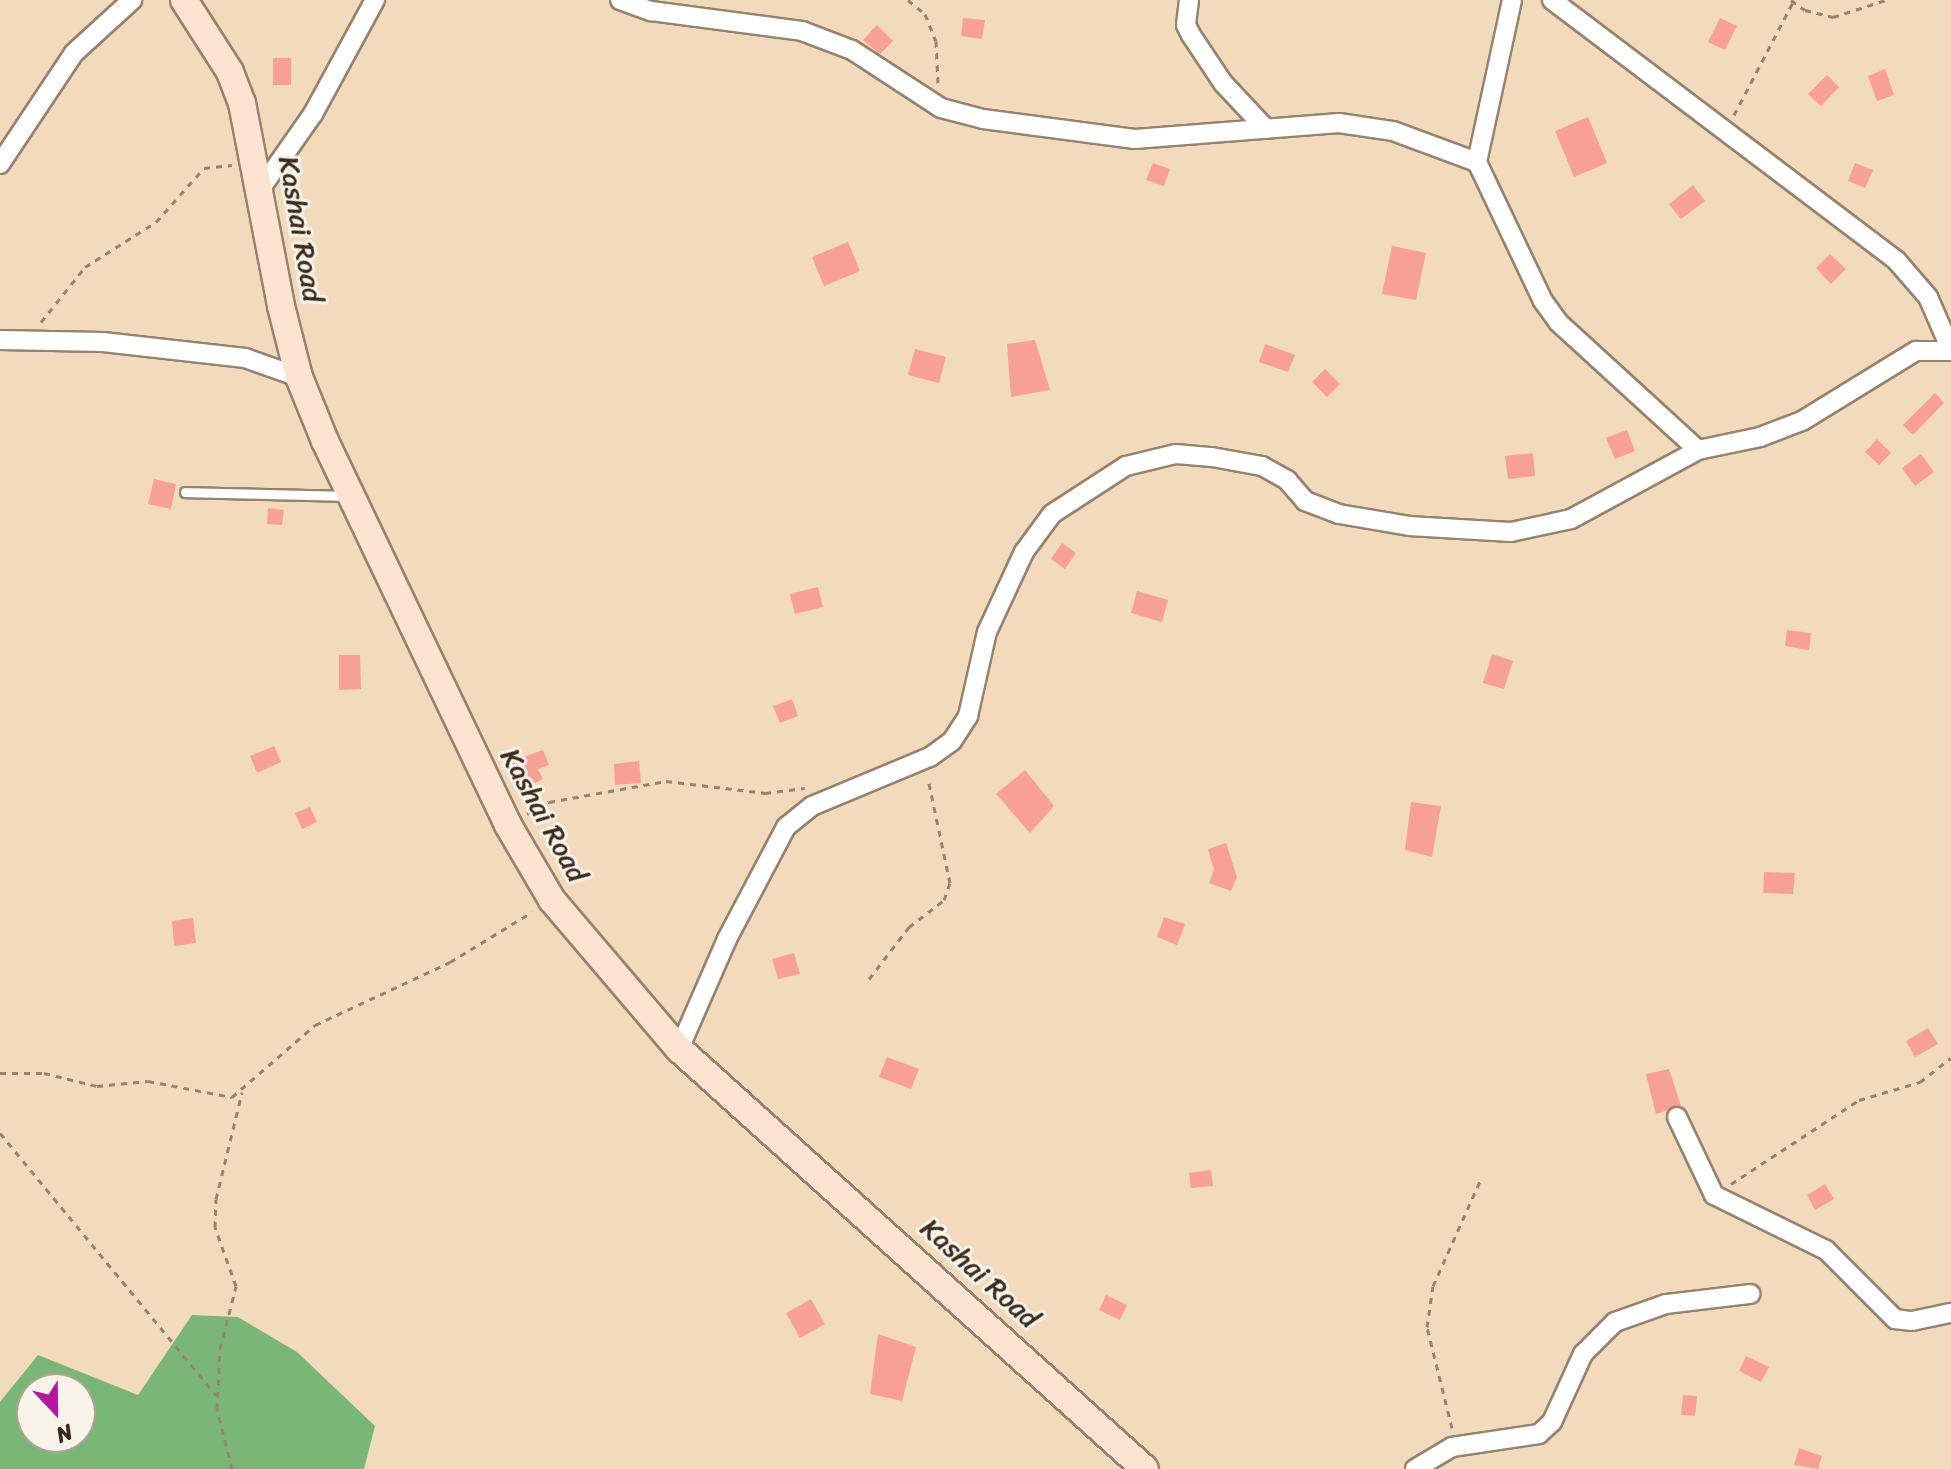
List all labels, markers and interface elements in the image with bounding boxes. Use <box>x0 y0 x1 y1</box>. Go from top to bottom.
street label: Kashai Road <box>272 153 330 305</box>
street label: Kashai Road <box>493 742 595 888</box>
street label: Kashai Road <box>914 1211 1046 1335</box>
north arrow <box>16 1373 96 1453</box>
text: N <box>50 1413 79 1455</box>

